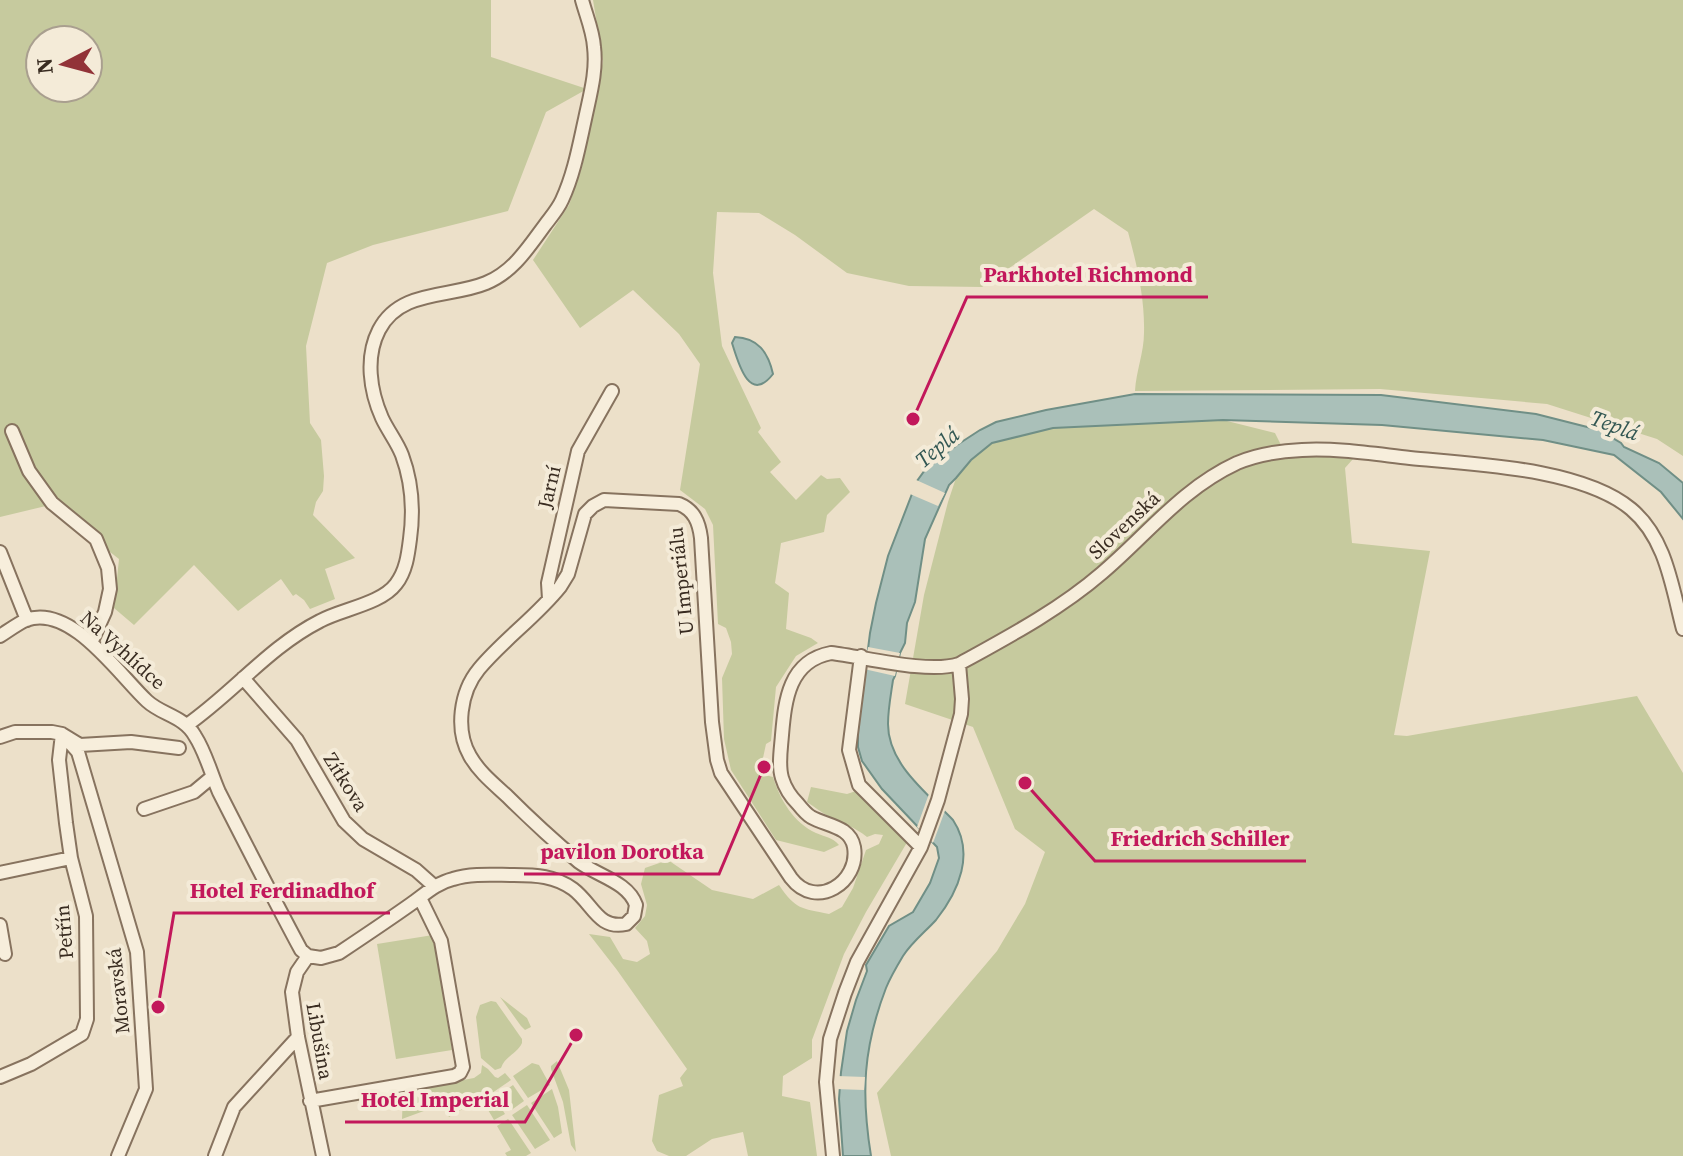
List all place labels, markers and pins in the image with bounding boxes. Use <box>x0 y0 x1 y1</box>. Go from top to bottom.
callout: Parkhotel Richmond <box>967 251 1208 297</box>
callout: Friedrich Schiller <box>1095 815 1306 861</box>
callout: pavilon Dorotka <box>524 828 719 874</box>
callout: Hotel Ferdinadhof <box>174 867 390 913</box>
callout: Hotel Imperial <box>345 1076 525 1122</box>

